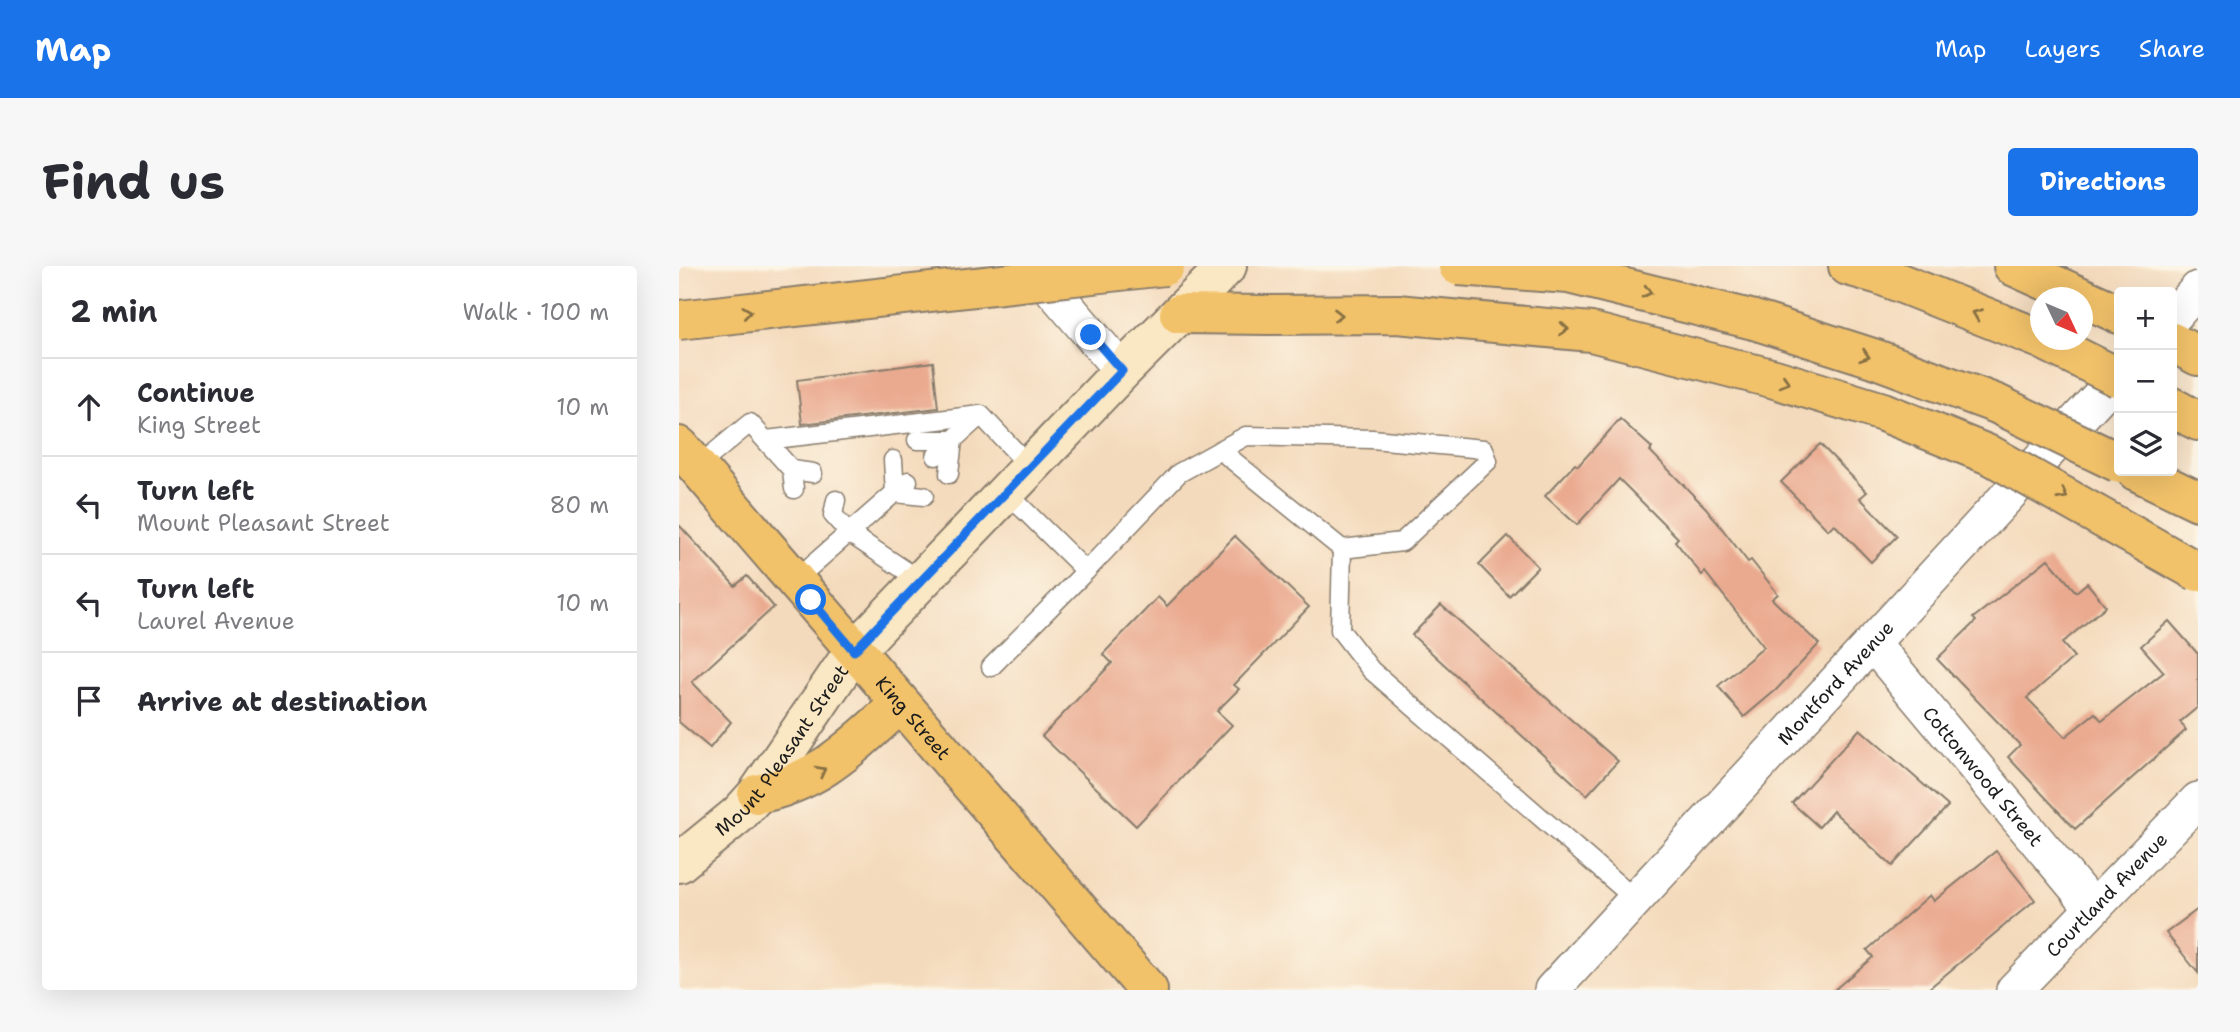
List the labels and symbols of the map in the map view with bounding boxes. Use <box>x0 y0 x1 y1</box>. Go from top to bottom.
one-way arrow <box>1640 284 1652 298</box>
north arrow <box>2030 287 2093 350</box>
one-way arrow <box>741 304 753 319</box>
one-way arrow <box>1333 307 1343 323</box>
one-way arrow <box>1972 308 1984 322</box>
route end <box>1075 319 1106 350</box>
one-way arrow <box>1559 322 1570 337</box>
one-way arrow <box>1859 347 1871 362</box>
one-way arrow <box>1779 374 1791 389</box>
one-way arrow <box>2056 487 2069 500</box>
route start <box>795 584 826 615</box>
street label: Montford Avenue <box>1772 616 1899 750</box>
street label: Mount Pleasant Street <box>710 660 854 842</box>
street label: King Street <box>870 671 956 765</box>
street label: Cottonwood Street <box>1917 701 2048 852</box>
one-way arrow <box>814 765 826 779</box>
street label: Courtland Avenue <box>2041 827 2173 963</box>

